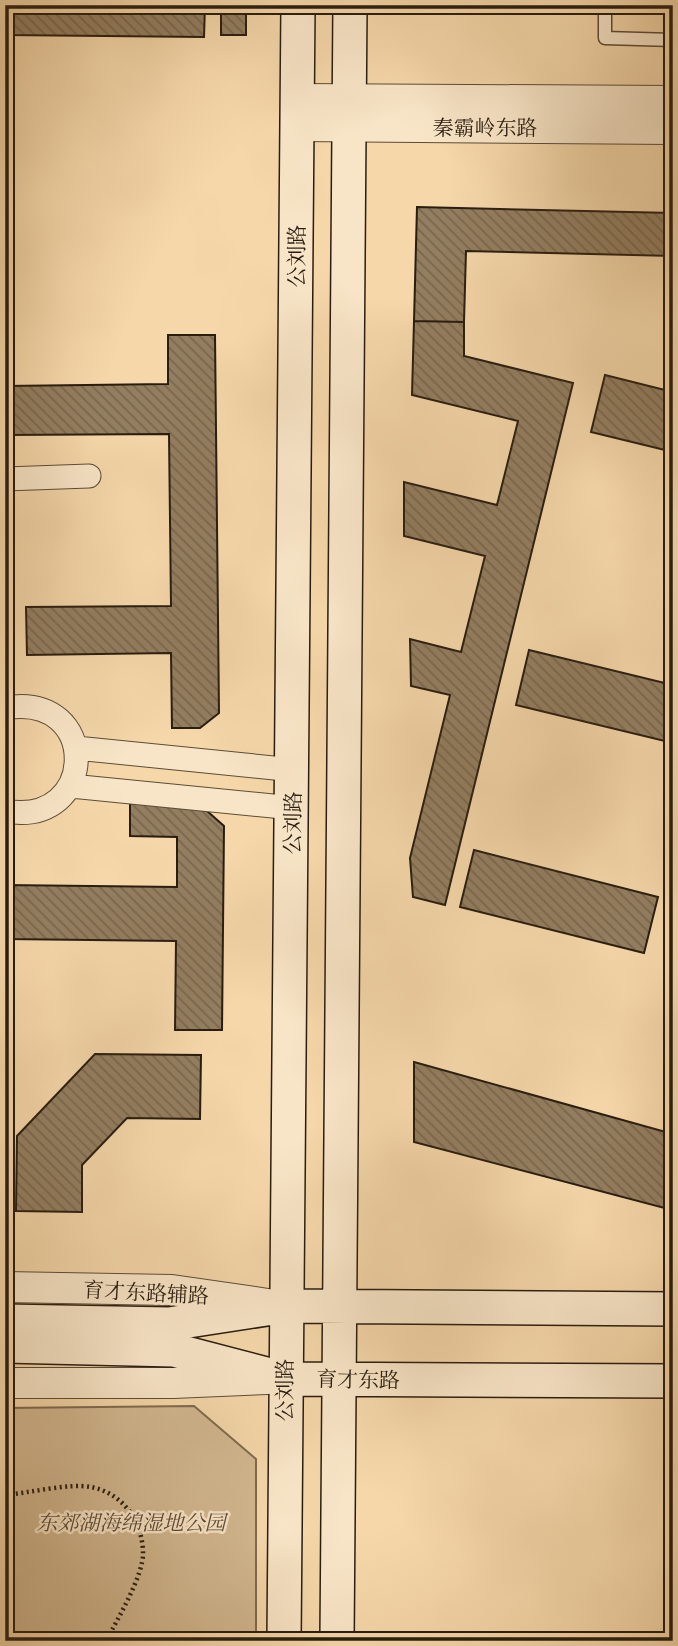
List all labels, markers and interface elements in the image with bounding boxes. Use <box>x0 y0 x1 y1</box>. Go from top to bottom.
street label: 秦霸岭东路 <box>433 115 538 140</box>
street label: 公刘路 <box>284 225 309 288</box>
street label: 公刘路 <box>279 791 306 855</box>
street label: 育才东路辅路 <box>82 1277 210 1308</box>
street label: 公刘路 <box>272 1359 297 1422</box>
street label: 育才东路 <box>316 1366 400 1393</box>
park label: 东郊湖海绵湿地公园 <box>37 1510 228 1535</box>

